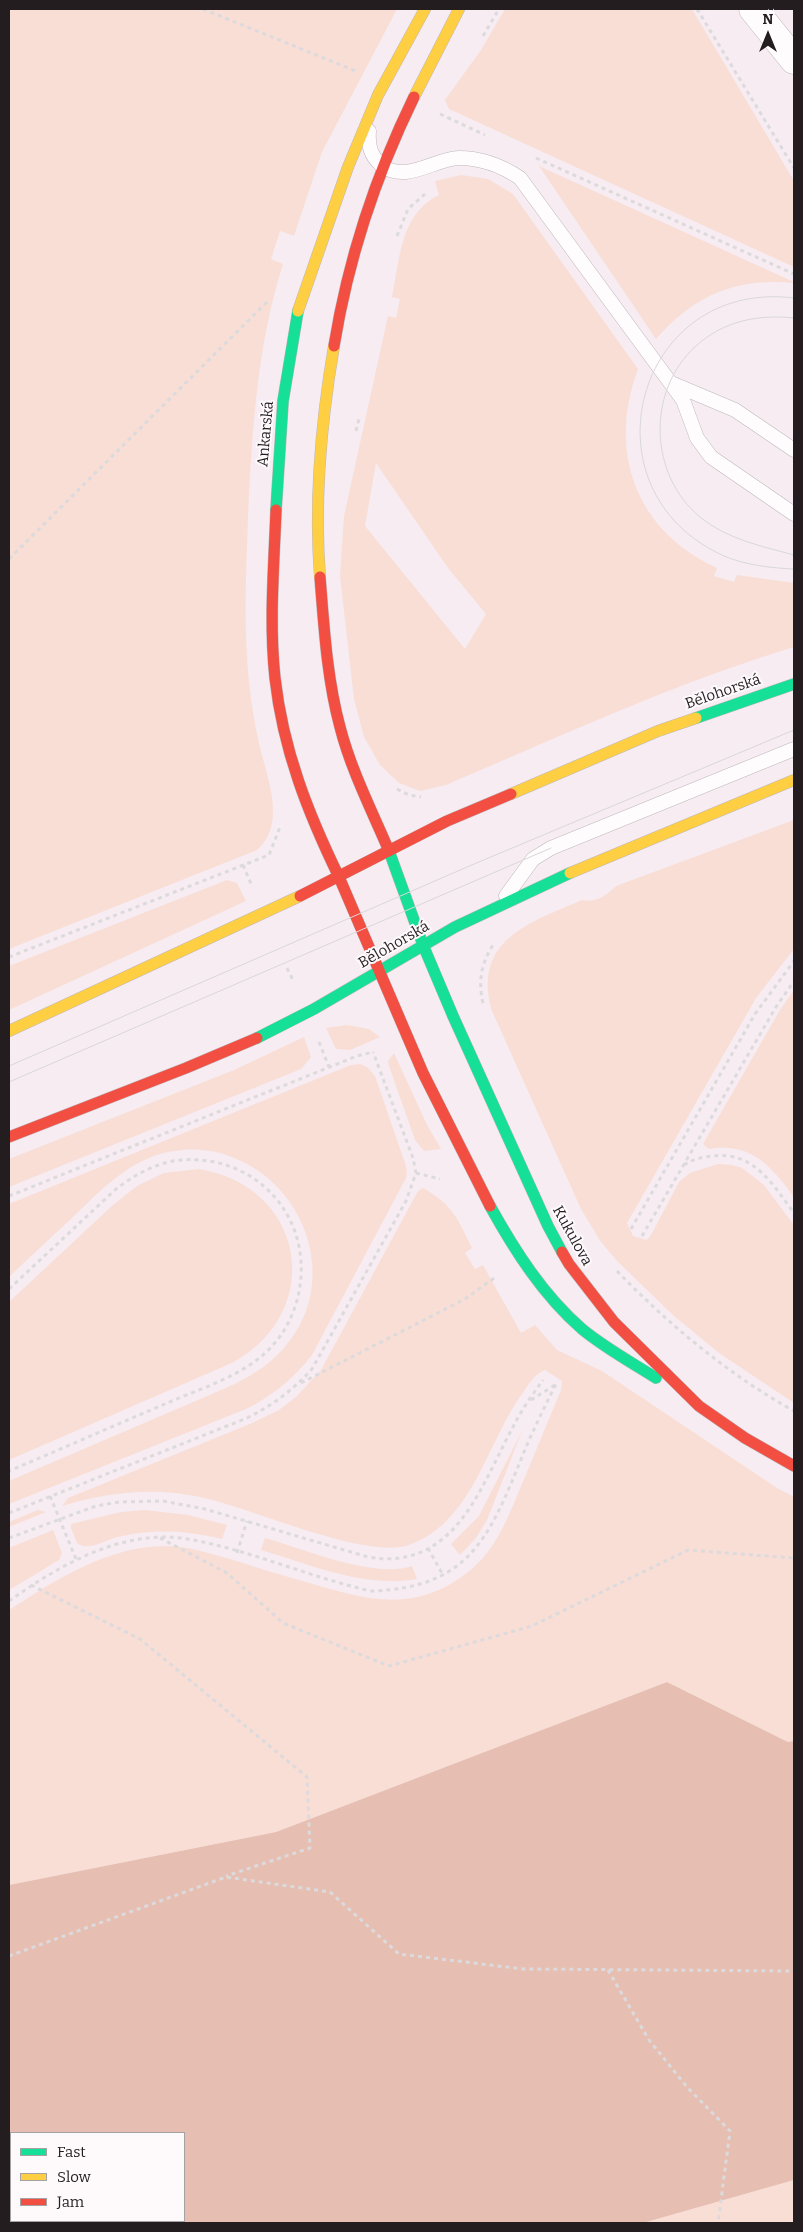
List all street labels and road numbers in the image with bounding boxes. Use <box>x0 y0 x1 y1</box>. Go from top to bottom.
street label: Ankarská <box>254 400 278 468</box>
street label: Bělohorská <box>683 671 763 713</box>
street label: Bělohorská <box>356 918 432 972</box>
street label: Kukulova <box>548 1203 596 1269</box>

